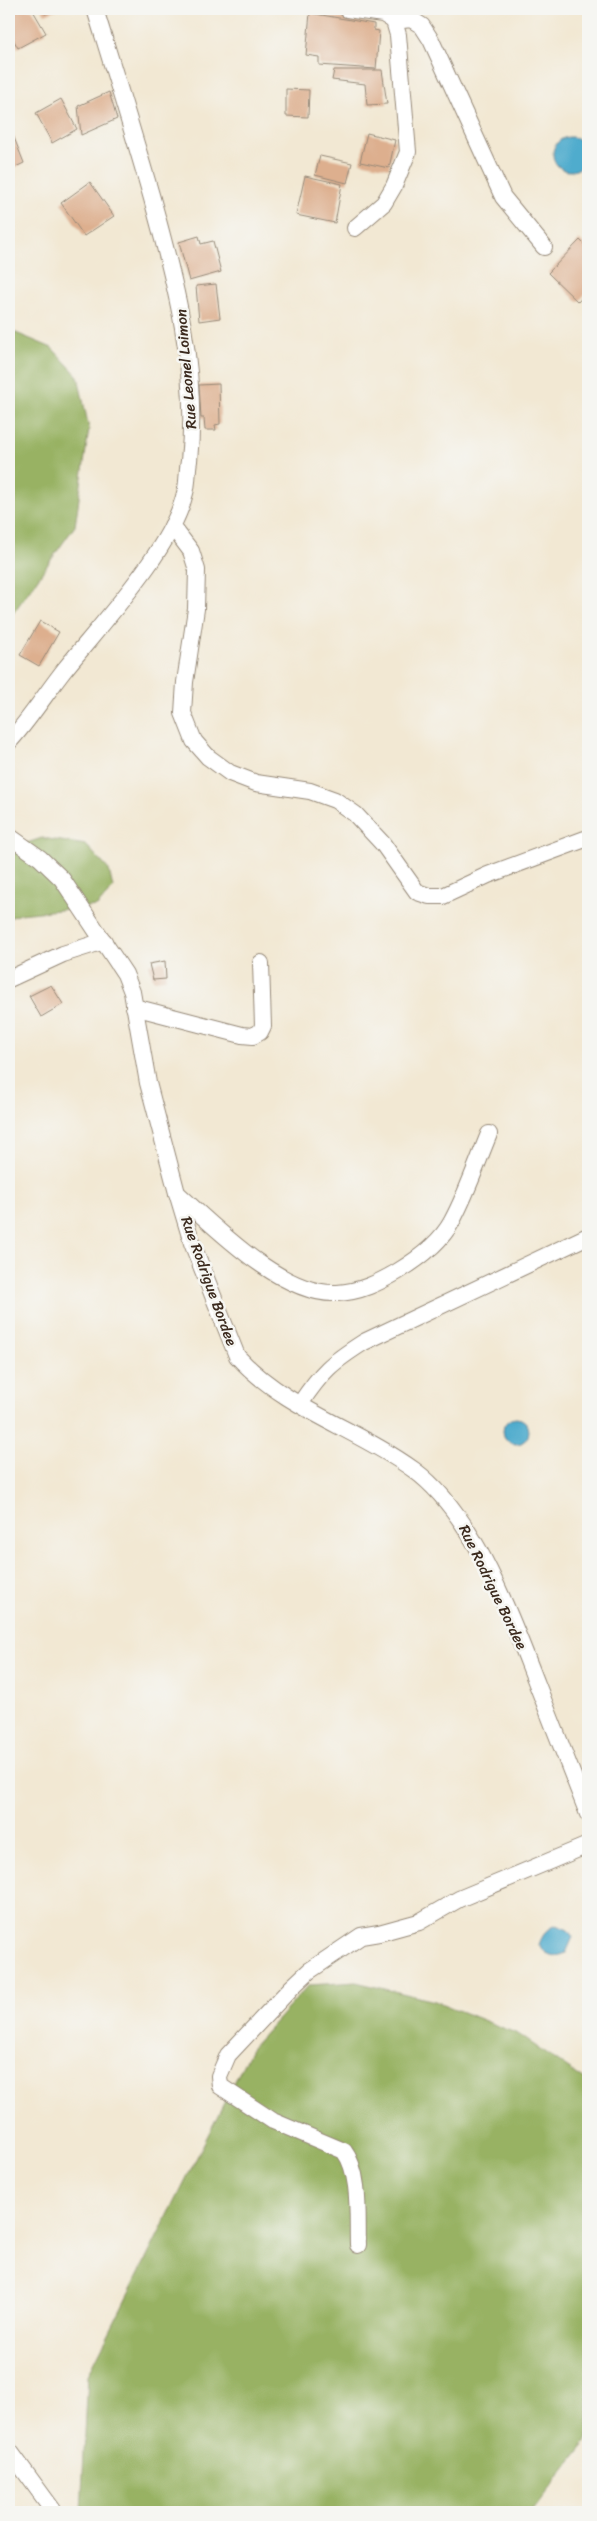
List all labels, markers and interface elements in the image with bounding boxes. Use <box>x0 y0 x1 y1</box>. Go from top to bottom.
street label: Rue Leonel Loimon <box>168 308 204 430</box>
street label: Rue Rodrigue Bordee <box>173 1213 245 1349</box>
street label: Rue Rodrigue Bordee <box>451 1520 535 1654</box>

